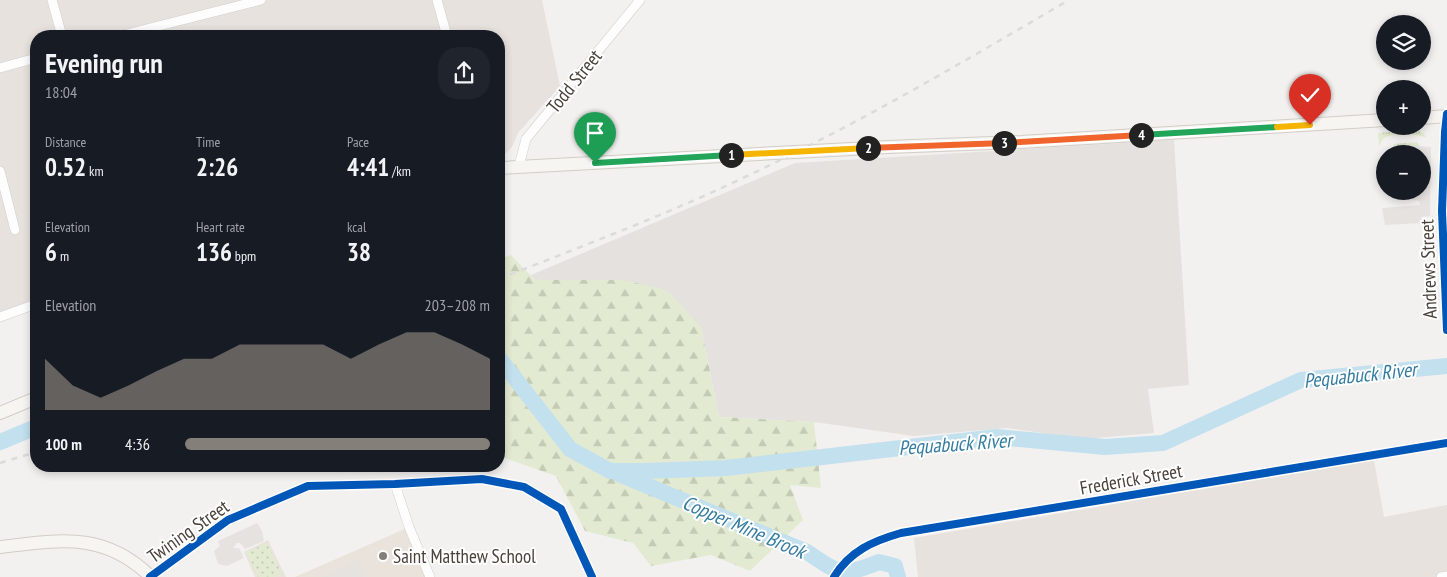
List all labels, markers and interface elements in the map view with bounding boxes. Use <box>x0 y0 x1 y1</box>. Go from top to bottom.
map controls <box>1376 15 1431 200</box>
button: layers <box>1376 15 1431 70</box>
text: Evening run <box>45 44 163 81</box>
street label: Todd Street <box>541 44 607 118</box>
button: share <box>438 47 490 99</box>
pin <box>1289 74 1331 125</box>
button: + <box>1376 80 1431 135</box>
icon: check <box>1296 81 1324 109</box>
text: 18:04 <box>45 82 77 102</box>
pin <box>574 112 616 163</box>
icon: arrive <box>581 119 609 147</box>
pin: 4 <box>1128 122 1154 148</box>
text: 4 <box>1138 126 1145 144</box>
pin: 3 <box>992 130 1016 156</box>
text: Distance <box>45 133 86 151</box>
text: Time <box>196 133 220 151</box>
text: Pace <box>347 133 369 151</box>
text: 3 <box>1001 134 1008 152</box>
pin: 2 <box>856 136 880 160</box>
text: 2 <box>865 139 872 157</box>
pin: 1 <box>718 142 744 168</box>
button: − <box>1376 145 1431 200</box>
text: 1 <box>728 146 735 164</box>
text: 0.52 <box>45 151 86 183</box>
text: 2:26 <box>196 151 238 183</box>
text: 4:41 <box>347 151 389 183</box>
text: km <box>86 162 104 180</box>
text: /km <box>389 162 411 180</box>
text: Elevation <box>45 218 90 236</box>
text: Heart rate <box>196 218 245 236</box>
text: kcal <box>347 218 366 236</box>
street label: Andrews Street <box>1414 218 1442 319</box>
text: 6 <box>45 236 57 268</box>
text: 136 <box>196 236 232 268</box>
text: 38 <box>347 236 371 268</box>
text: m <box>57 247 69 265</box>
text: bpm <box>232 247 256 265</box>
text: Elevation <box>45 295 96 315</box>
text: 203–208 m <box>425 295 490 315</box>
water label: Pequabuck River <box>1302 356 1420 394</box>
water label: Pequabuck River <box>898 427 1015 461</box>
text: 100 m <box>45 434 82 454</box>
text: 4:36 <box>125 434 150 454</box>
street label: Frederick Street <box>1078 458 1185 500</box>
water label: Copper Mine Brook <box>679 489 811 565</box>
street label: Twining Street <box>143 494 234 568</box>
place label: Saint Matthew School <box>393 544 536 568</box>
marker: Saint Matthew School <box>377 550 389 562</box>

